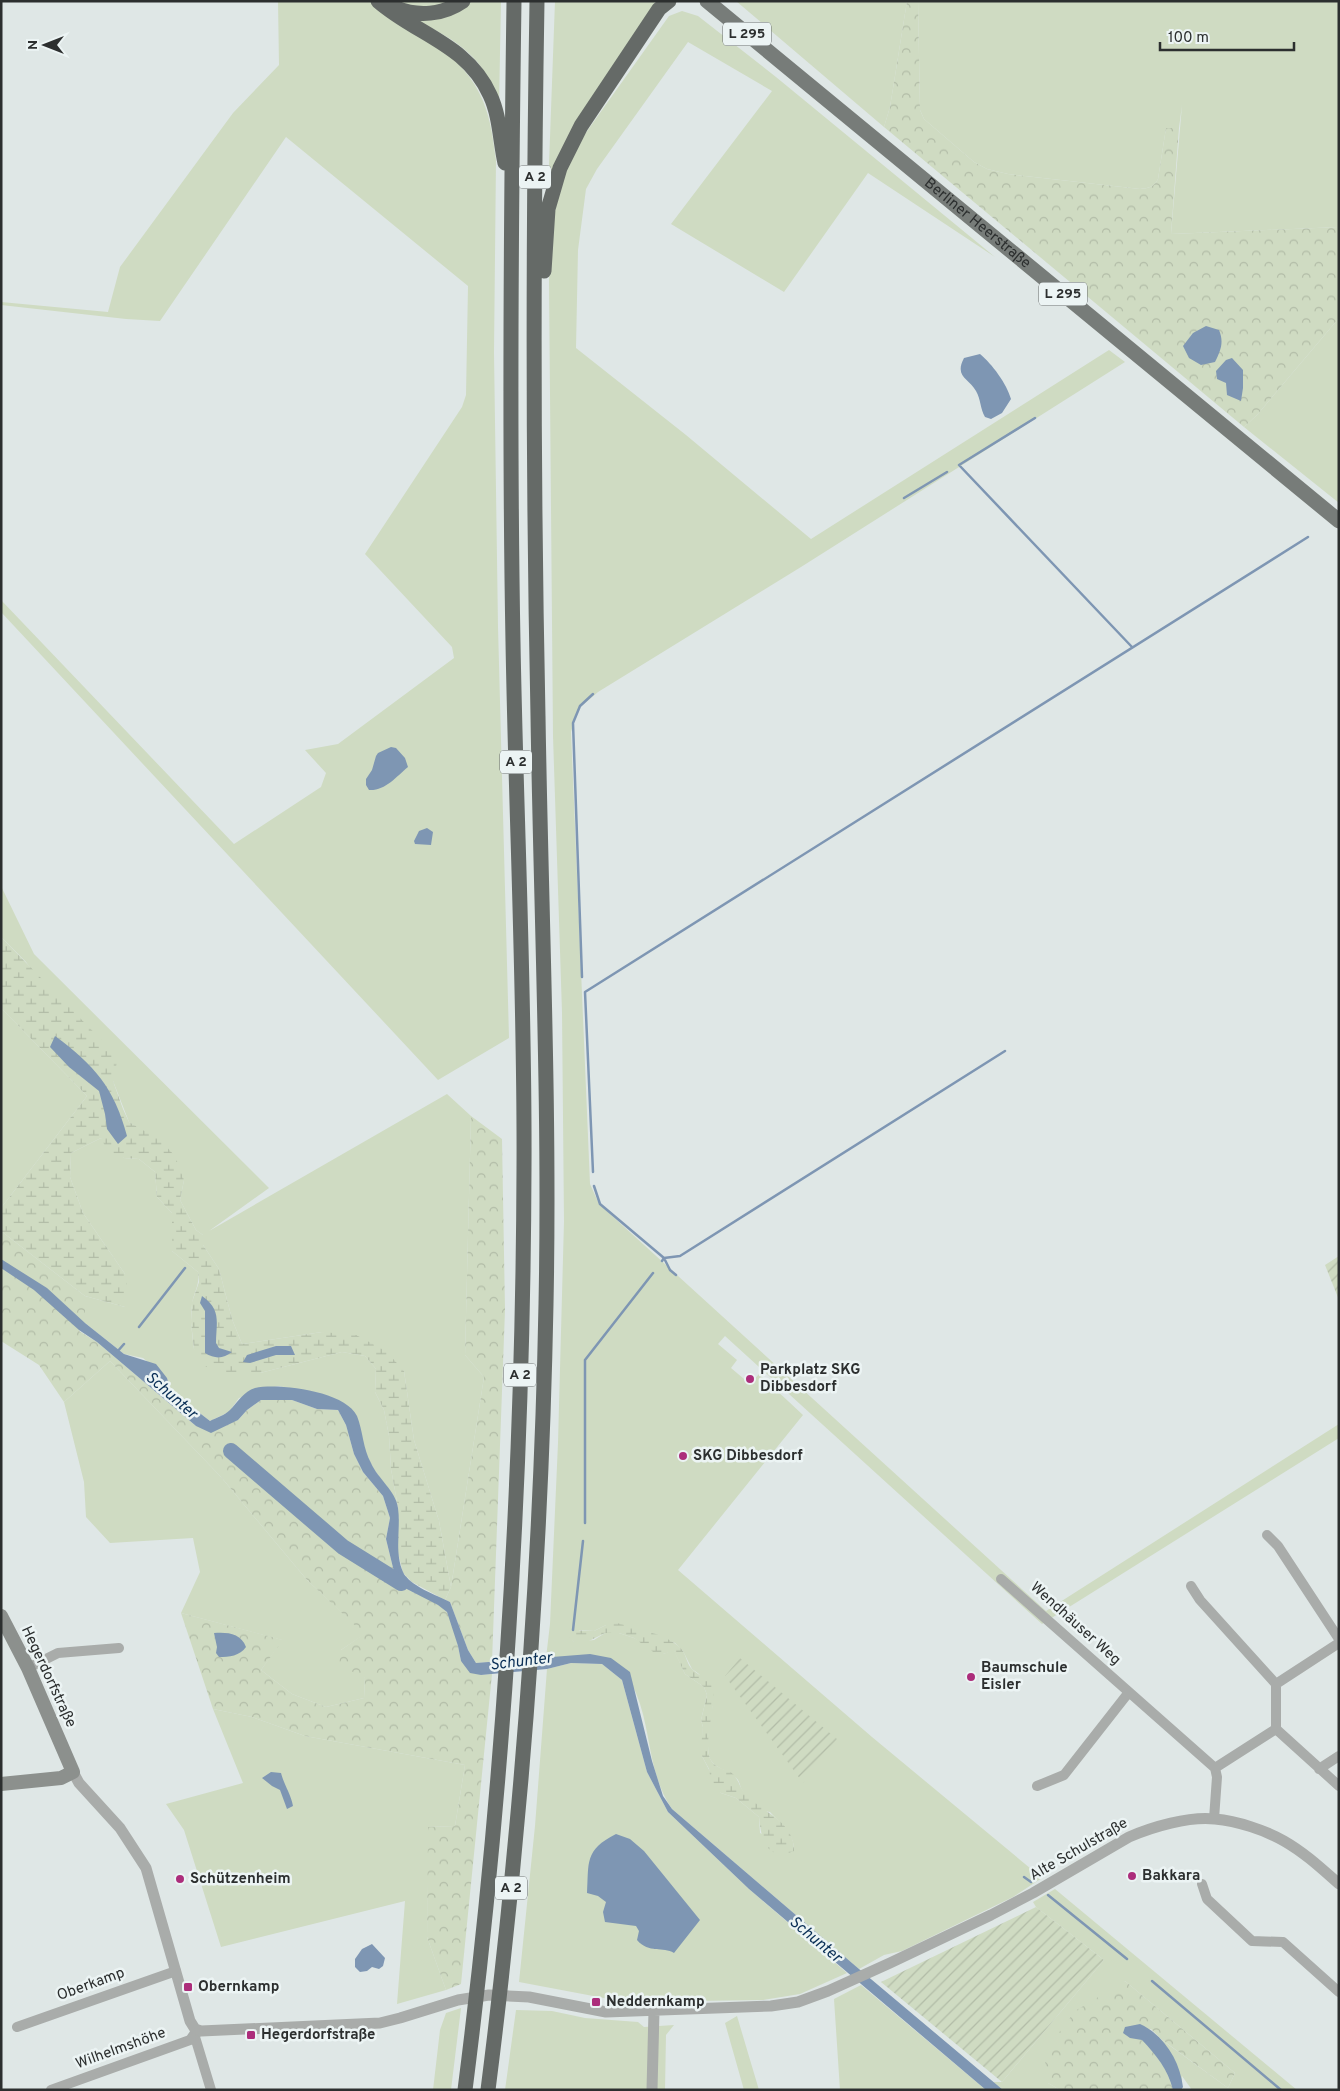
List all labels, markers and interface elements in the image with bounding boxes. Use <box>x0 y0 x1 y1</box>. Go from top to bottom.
north arrow <box>20 20 70 70</box>
scale bar <box>1160 20 1294 52</box>
road number: L 295 <box>723 22 771 46</box>
text: 100 m <box>1168 29 1209 48</box>
text: N <box>25 40 42 50</box>
road number: A 2 <box>519 166 551 188</box>
street label: Berliner Heerstraße <box>920 174 1034 273</box>
road number: L 295 <box>1039 282 1087 306</box>
road number: A 2 <box>500 750 532 774</box>
place label: Parkplatz SKG Dibbesdorf <box>760 1361 861 1397</box>
road number: A 2 <box>504 1364 536 1386</box>
water label: Schunter <box>141 1368 203 1425</box>
marker: Parkplatz SKG Dibbesdorf <box>744 1373 756 1385</box>
place label: SKG Dibbesdorf <box>693 1447 803 1466</box>
marker: SKG Dibbesdorf <box>677 1450 689 1462</box>
street label: Wendhäuser Weg <box>1026 1578 1124 1670</box>
street label: Hegerdorfstraße <box>16 1623 80 1731</box>
water label: Schunter <box>489 1648 555 1676</box>
place label: Baumschule Eisler <box>981 1659 1068 1695</box>
marker: Baumschule Eisler <box>965 1671 977 1683</box>
street label: Alte Schulstraße <box>1027 1814 1131 1886</box>
place label: Bakkara <box>1142 1867 1200 1886</box>
place label: Schützenheim <box>190 1870 291 1889</box>
marker: Bakkara <box>1126 1870 1138 1882</box>
marker: Schützenheim <box>174 1873 186 1885</box>
road number: A 2 <box>495 1876 527 1900</box>
water label: Schunter <box>785 1912 847 1969</box>
street label: Oberkamp <box>55 1964 127 2006</box>
place label: Obernkamp <box>198 1978 279 1997</box>
marker: Obernkamp <box>182 1981 194 1993</box>
place label: Neddernkamp <box>606 1993 705 2012</box>
marker: Neddernkamp <box>590 1996 602 2008</box>
street label: Wilhelmshöhe <box>73 2024 169 2074</box>
place label: Hegerdorfstraße <box>261 2026 375 2045</box>
marker: Hegerdorfstraße <box>245 2029 257 2041</box>

